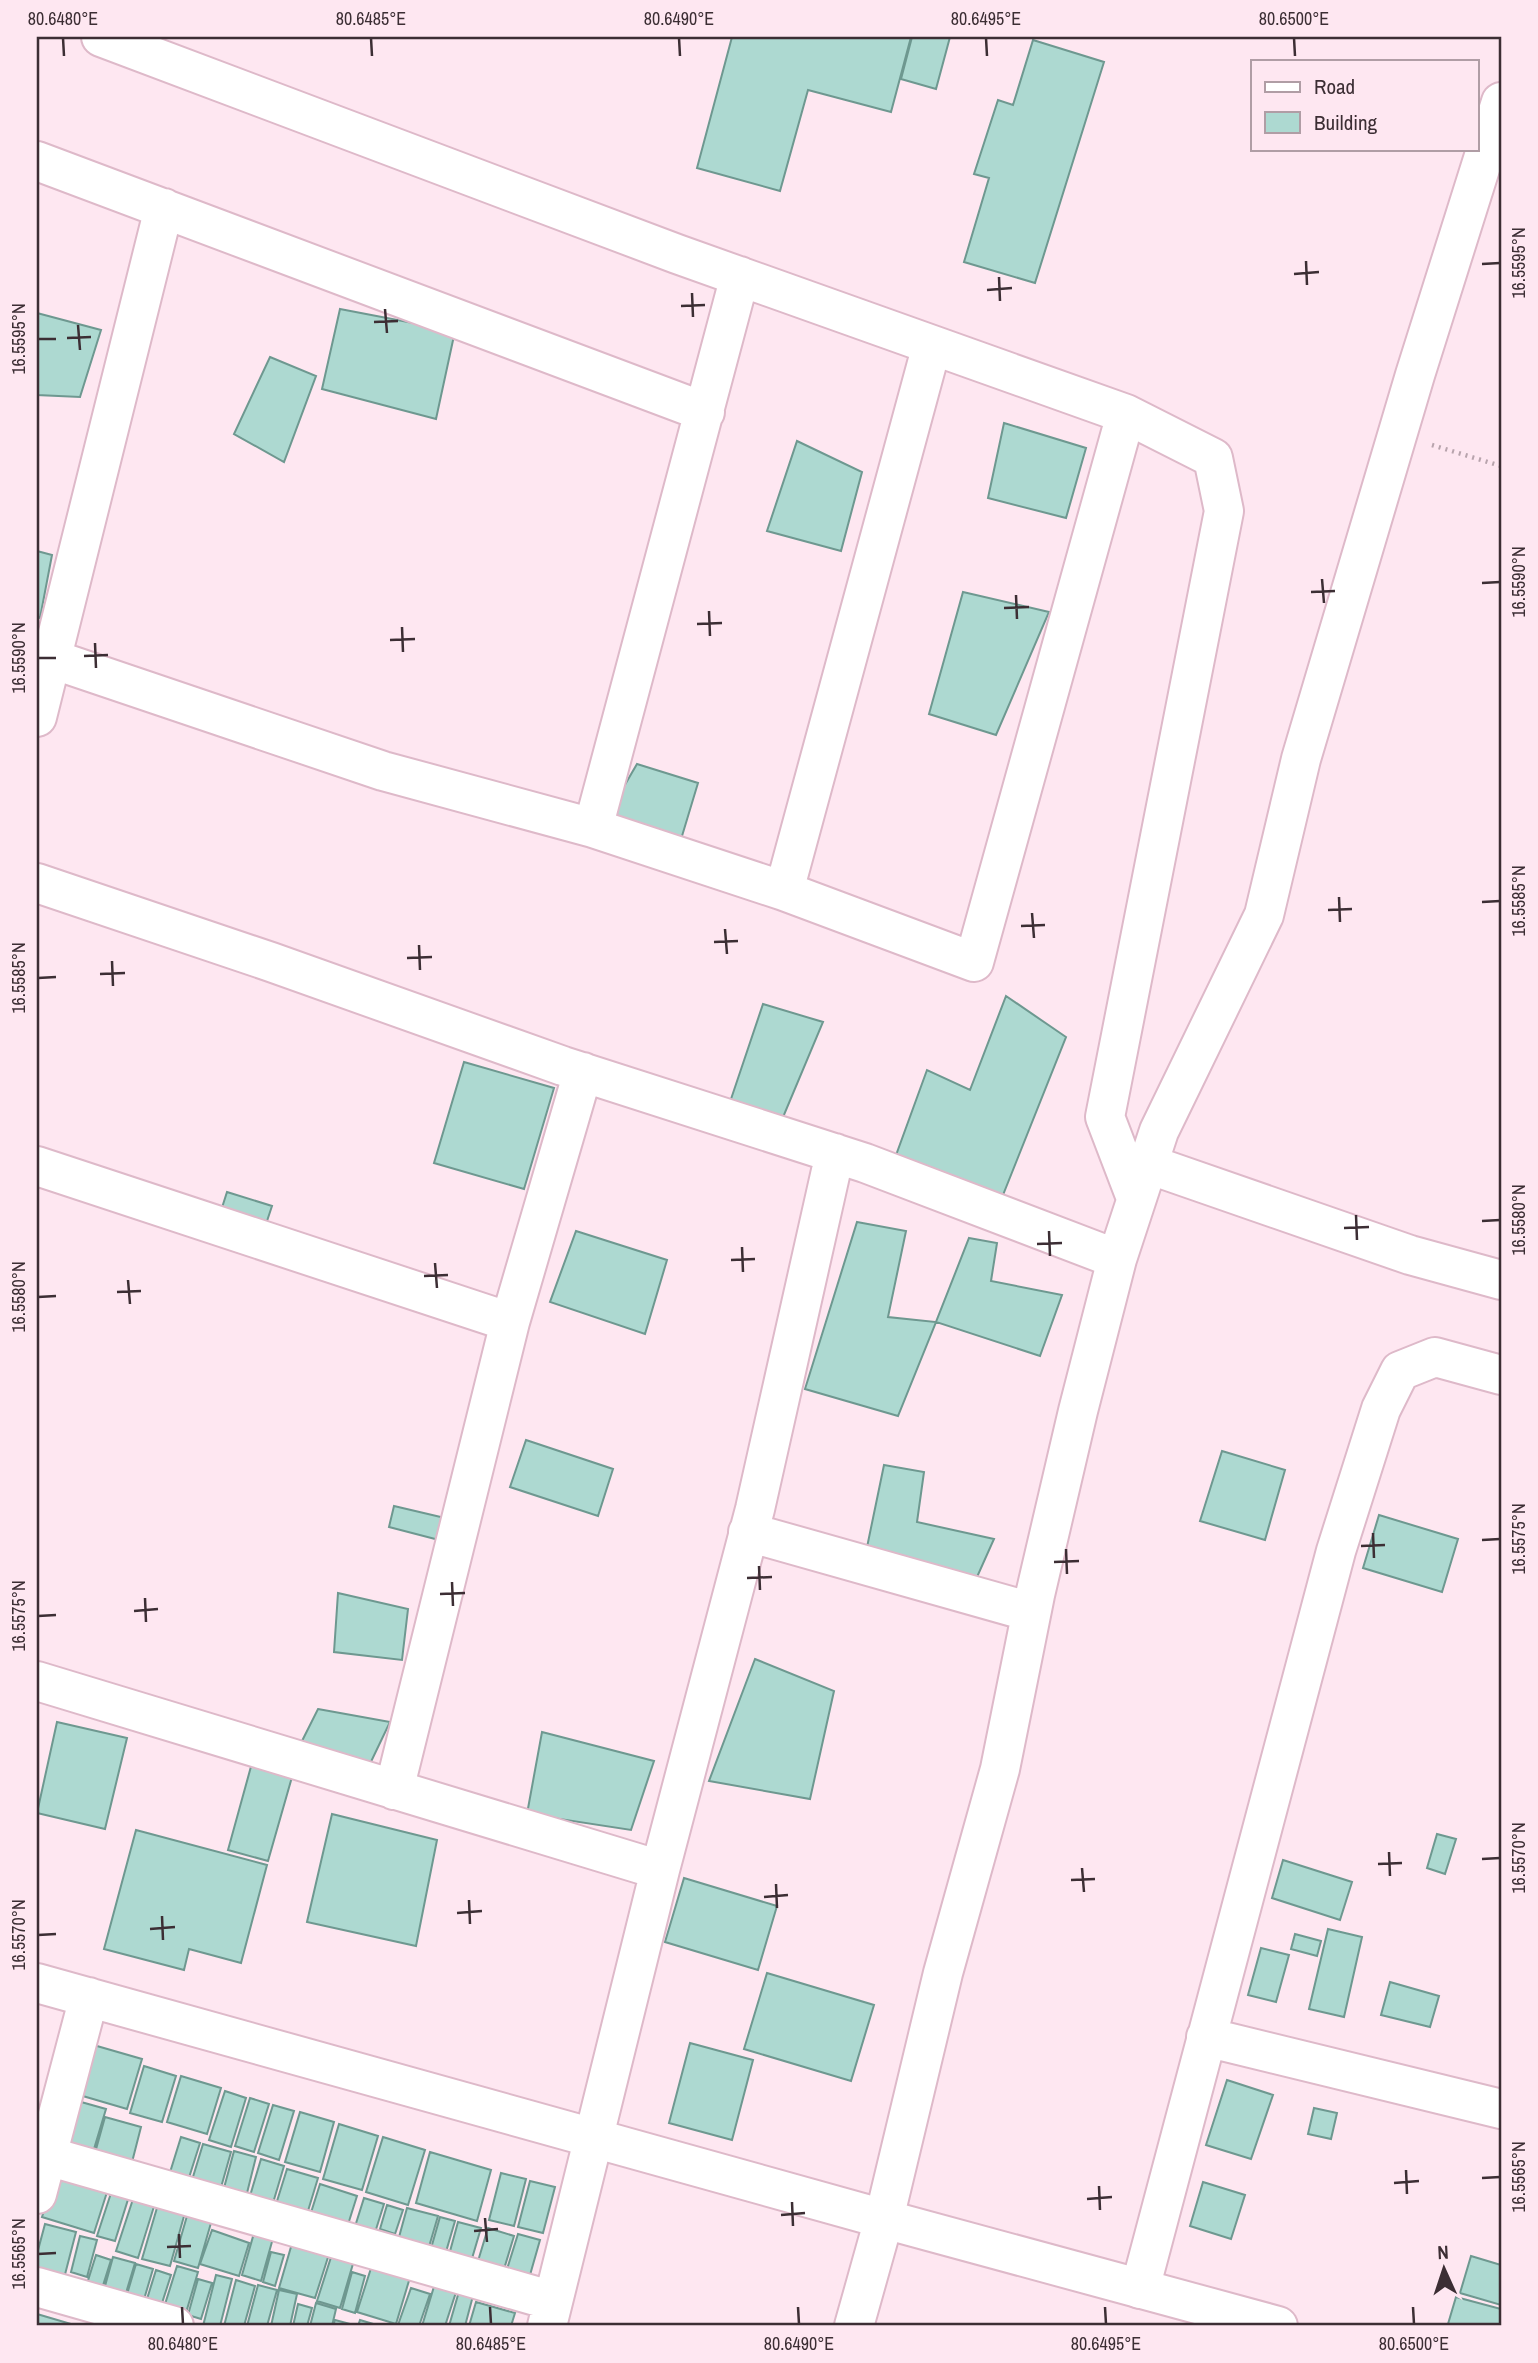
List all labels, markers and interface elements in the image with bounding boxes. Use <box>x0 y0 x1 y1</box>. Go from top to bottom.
text: 80.6480°E <box>28 6 98 31</box>
text: 80.6485°E <box>336 6 406 31</box>
text: 80.6490°E <box>644 6 714 31</box>
text: 80.6495°E <box>951 6 1021 31</box>
text: 80.6500°E <box>1259 6 1329 31</box>
legend <box>1251 60 1478 150</box>
text: Road <box>1314 72 1355 101</box>
text: Building <box>1314 108 1378 137</box>
text: 16.5595°N <box>1506 227 1531 299</box>
text: 16.5595°N <box>6 303 31 375</box>
text: 16.5590°N <box>1506 546 1531 618</box>
text: 16.5590°N <box>6 622 31 694</box>
text: 16.5585°N <box>1506 865 1531 937</box>
text: 16.5585°N <box>6 942 31 1014</box>
text: 16.5580°N <box>1506 1184 1531 1256</box>
text: 16.5580°N <box>6 1261 31 1333</box>
text: 16.5575°N <box>1506 1503 1531 1575</box>
text: 16.5575°N <box>6 1580 31 1652</box>
text: 16.5570°N <box>1506 1822 1531 1894</box>
text: 16.5570°N <box>6 1899 31 1971</box>
text: 16.5565°N <box>1506 2141 1531 2213</box>
text: 16.5565°N <box>6 2218 31 2290</box>
north arrow <box>1408 2234 1478 2304</box>
text: N <box>1437 2239 1449 2265</box>
text: 80.6480°E <box>148 2331 218 2356</box>
text: 80.6485°E <box>456 2331 526 2356</box>
text: 80.6490°E <box>764 2331 834 2356</box>
text: 80.6495°E <box>1071 2331 1141 2356</box>
text: 80.6500°E <box>1379 2331 1449 2356</box>

